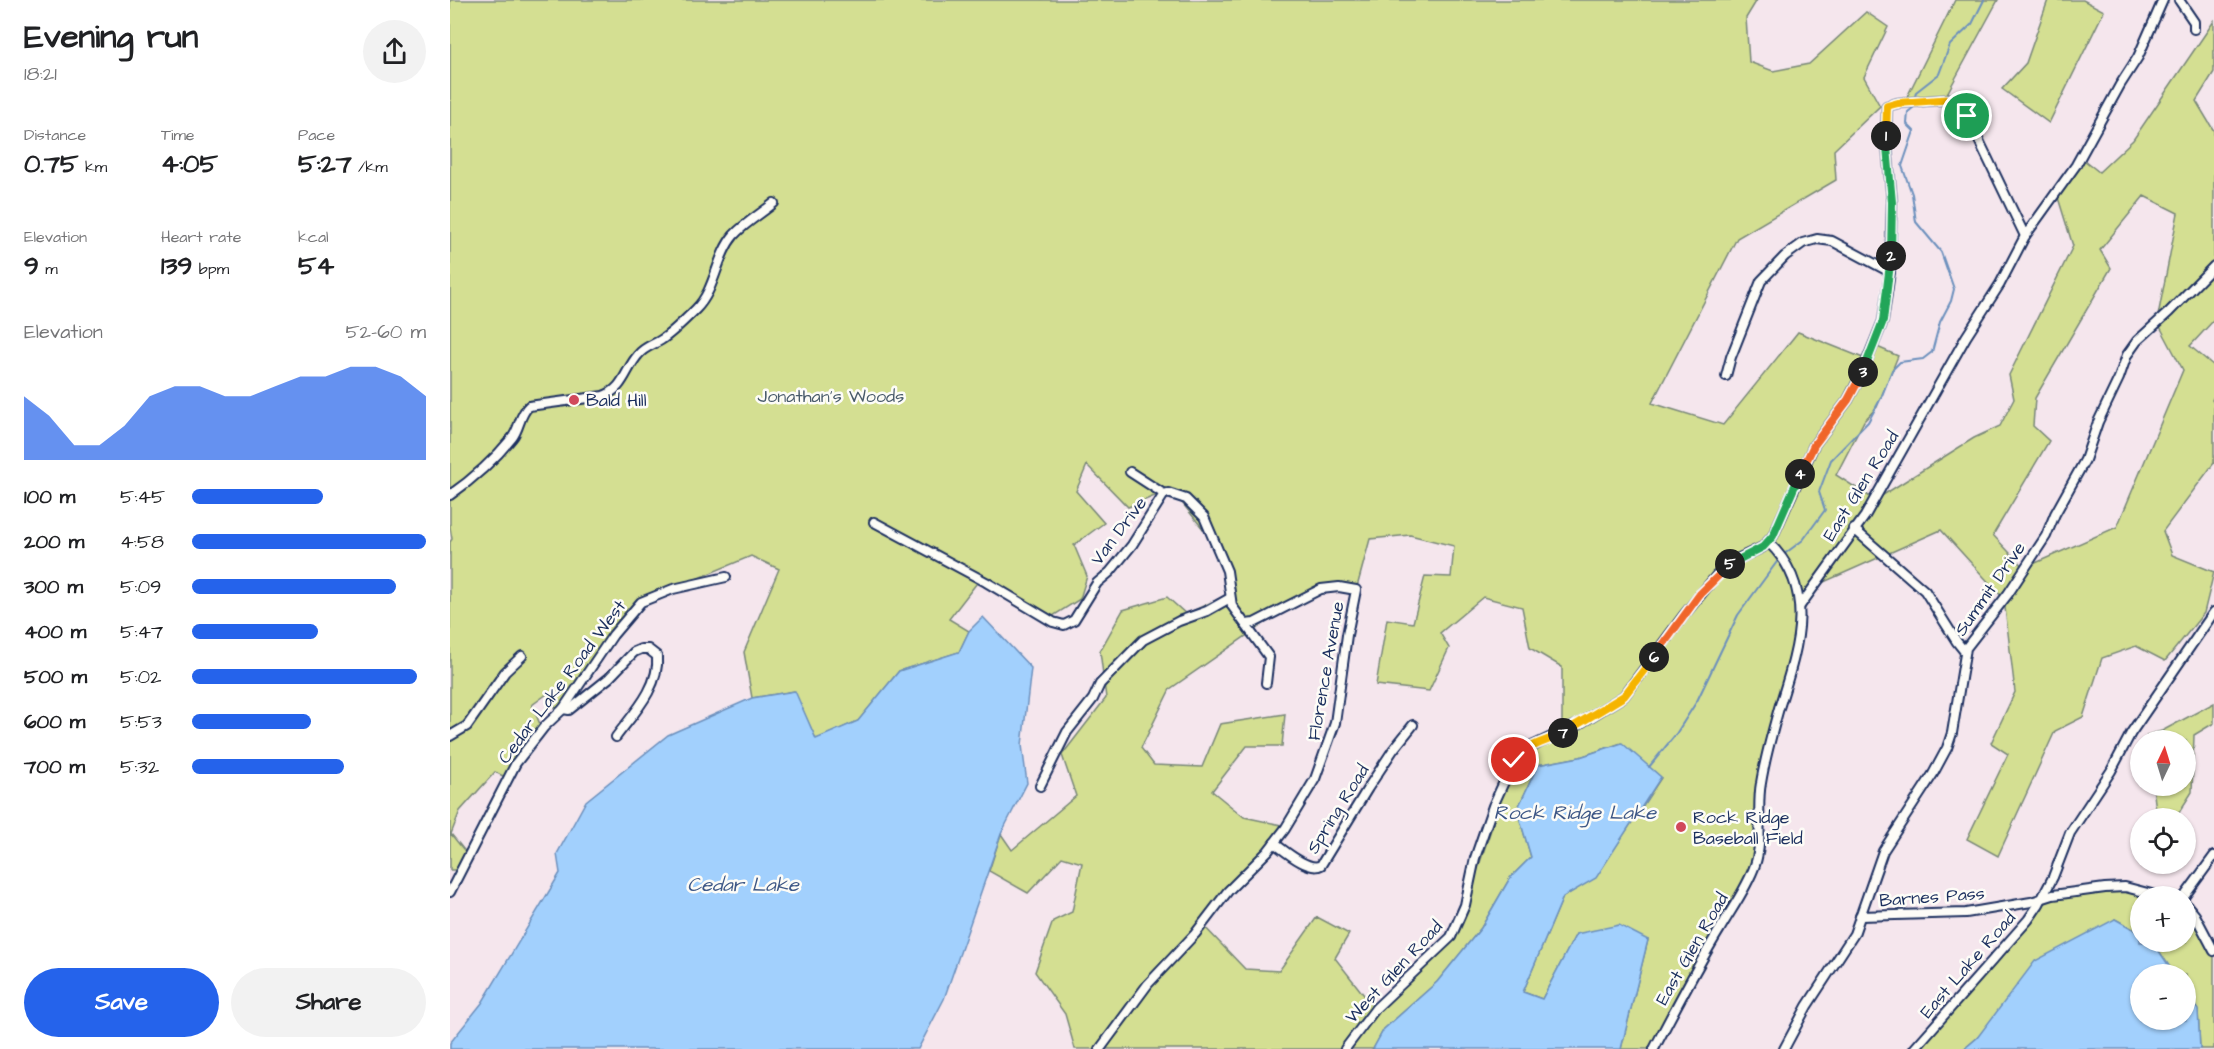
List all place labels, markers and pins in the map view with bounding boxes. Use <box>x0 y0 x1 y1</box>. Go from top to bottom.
pin <box>1941 90 1992 141</box>
pin: 1 <box>1871 121 1901 151</box>
pin: 2 <box>1876 241 1906 271</box>
pin: 3 <box>1848 357 1878 387</box>
place label: Bald Hill <box>586 388 647 413</box>
marker: Bald Hill <box>567 393 581 407</box>
pin: 4 <box>1785 459 1815 489</box>
pin: 5 <box>1715 549 1745 579</box>
pin: 6 <box>1639 642 1669 672</box>
pin: 7 <box>1548 718 1578 748</box>
pin <box>1488 734 1539 785</box>
place label: Rock Ridge Baseball Field <box>1693 805 1803 851</box>
marker: Rock Ridge Baseball Field <box>1674 820 1688 834</box>

